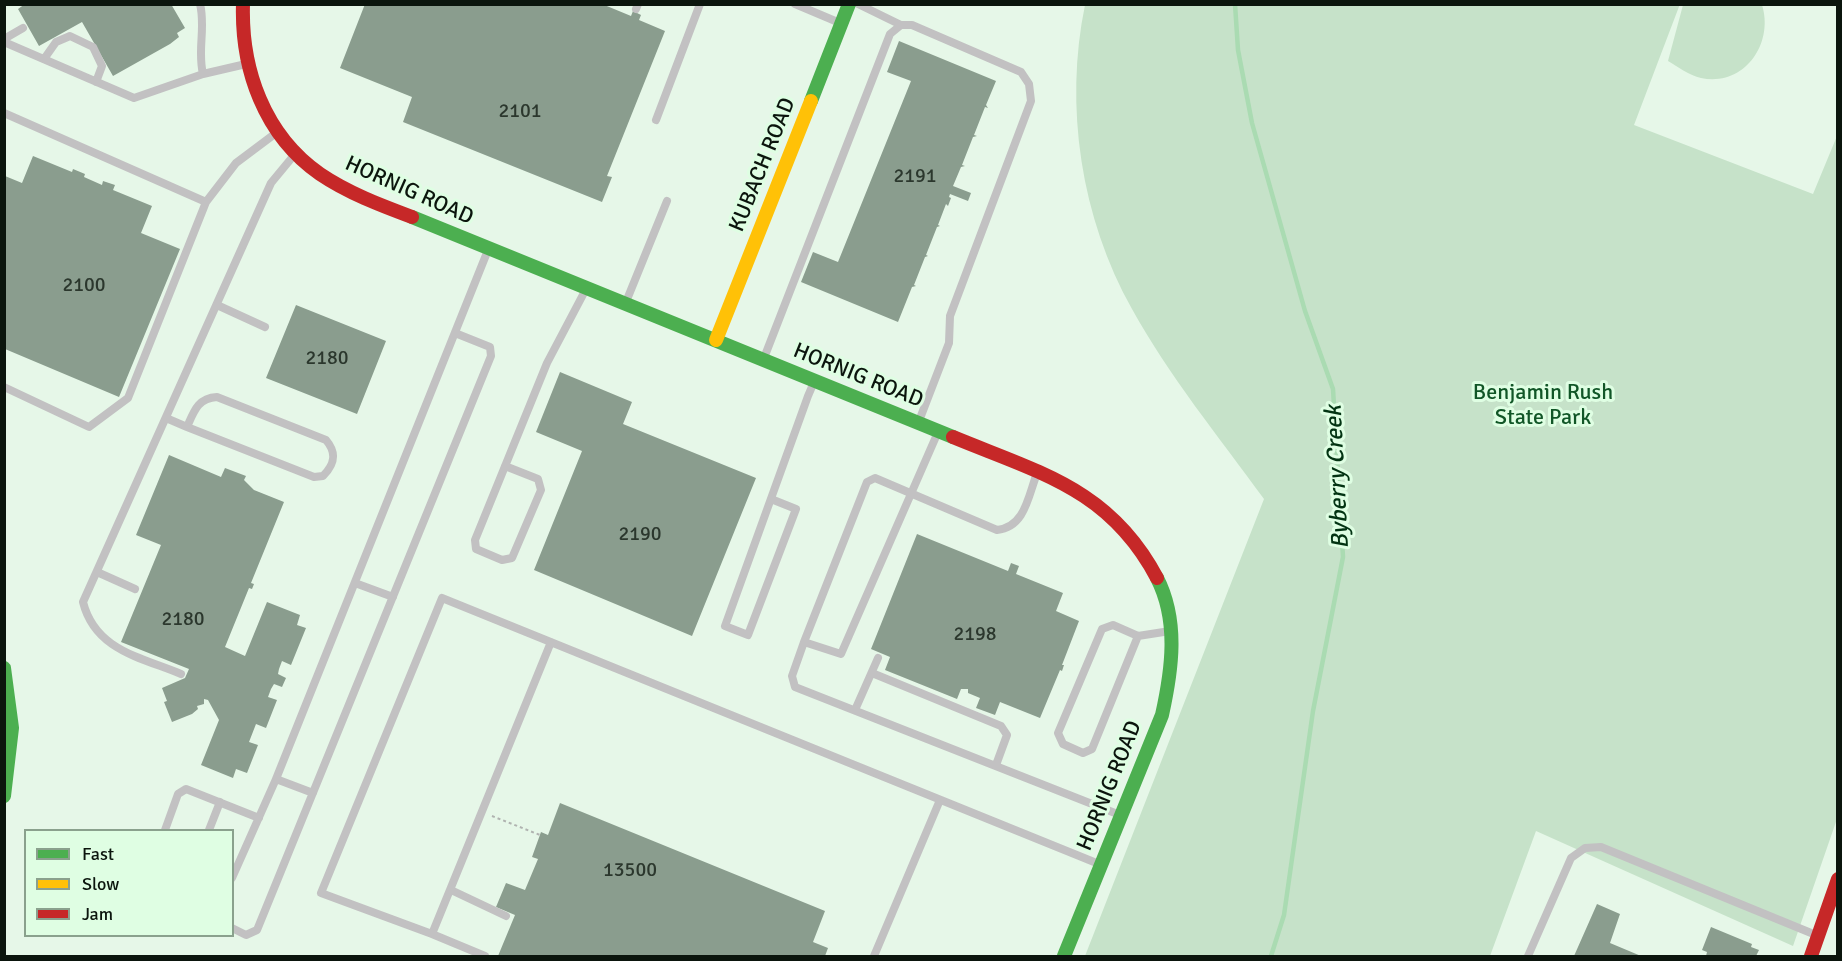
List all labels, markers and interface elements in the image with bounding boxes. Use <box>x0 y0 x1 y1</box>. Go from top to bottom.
street label: KUBACH ROAD <box>724 94 802 236</box>
house number: 2101 <box>498 100 542 124</box>
street label: HORNIG ROAD <box>341 151 477 231</box>
house number: 2191 <box>893 165 937 189</box>
house number: 2100 <box>62 274 106 298</box>
street label: HORNIG ROAD <box>789 338 927 414</box>
house number: 2180 <box>305 347 349 371</box>
park label: Benjamin Rush State Park <box>1473 380 1613 432</box>
water label: Byberry Creek <box>1320 404 1356 550</box>
house number: 2190 <box>618 523 662 547</box>
house number: 2180 <box>161 608 205 632</box>
house number: 2198 <box>953 623 997 647</box>
street label: HORNIG ROAD <box>1072 717 1148 855</box>
legend <box>24 829 234 937</box>
text: Fast <box>82 843 114 865</box>
house number: 13500 <box>603 859 657 883</box>
text: Slow <box>82 873 119 895</box>
text: Jam <box>82 903 113 925</box>

